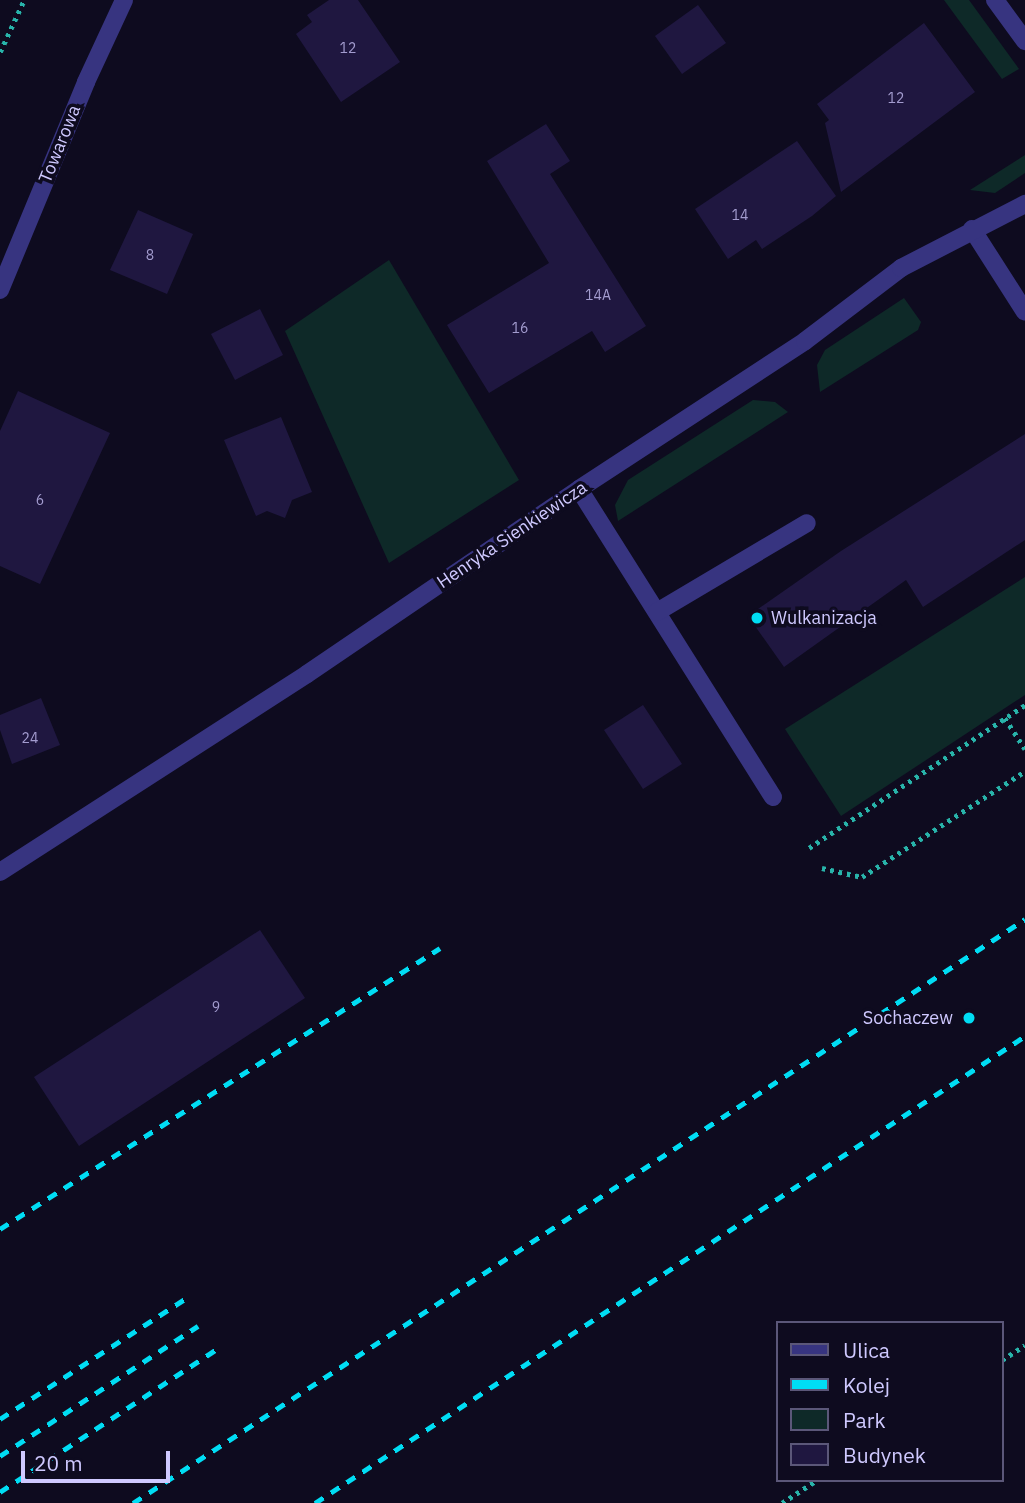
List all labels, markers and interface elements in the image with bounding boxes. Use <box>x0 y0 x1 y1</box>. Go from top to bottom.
house number: 12 <box>340 40 356 56</box>
house number: 12 <box>888 90 904 106</box>
street label: Towarowa <box>35 102 85 186</box>
house number: 14 <box>732 207 748 223</box>
house number: 8 <box>146 247 154 263</box>
house number: 14A <box>585 287 611 303</box>
house number: 16 <box>512 320 528 336</box>
street label: Henryka Sienkiewicza <box>433 477 591 593</box>
house number: 6 <box>36 492 44 508</box>
place label: Wulkanizacja <box>771 607 877 629</box>
marker: Wulkanizacja <box>749 610 765 626</box>
house number: 24 <box>22 730 38 746</box>
house number: 9 <box>212 999 220 1015</box>
place label: Sochaczew <box>863 1007 953 1029</box>
marker: Sochaczew <box>959 1008 979 1028</box>
legend <box>776 1321 1004 1482</box>
text: Ulica <box>843 1336 890 1364</box>
text: Kolej <box>843 1371 890 1399</box>
text: Park <box>843 1406 886 1434</box>
scale bar <box>24 1436 173 1480</box>
text: Budynek <box>843 1441 926 1469</box>
text: 20 m <box>34 1449 83 1477</box>

